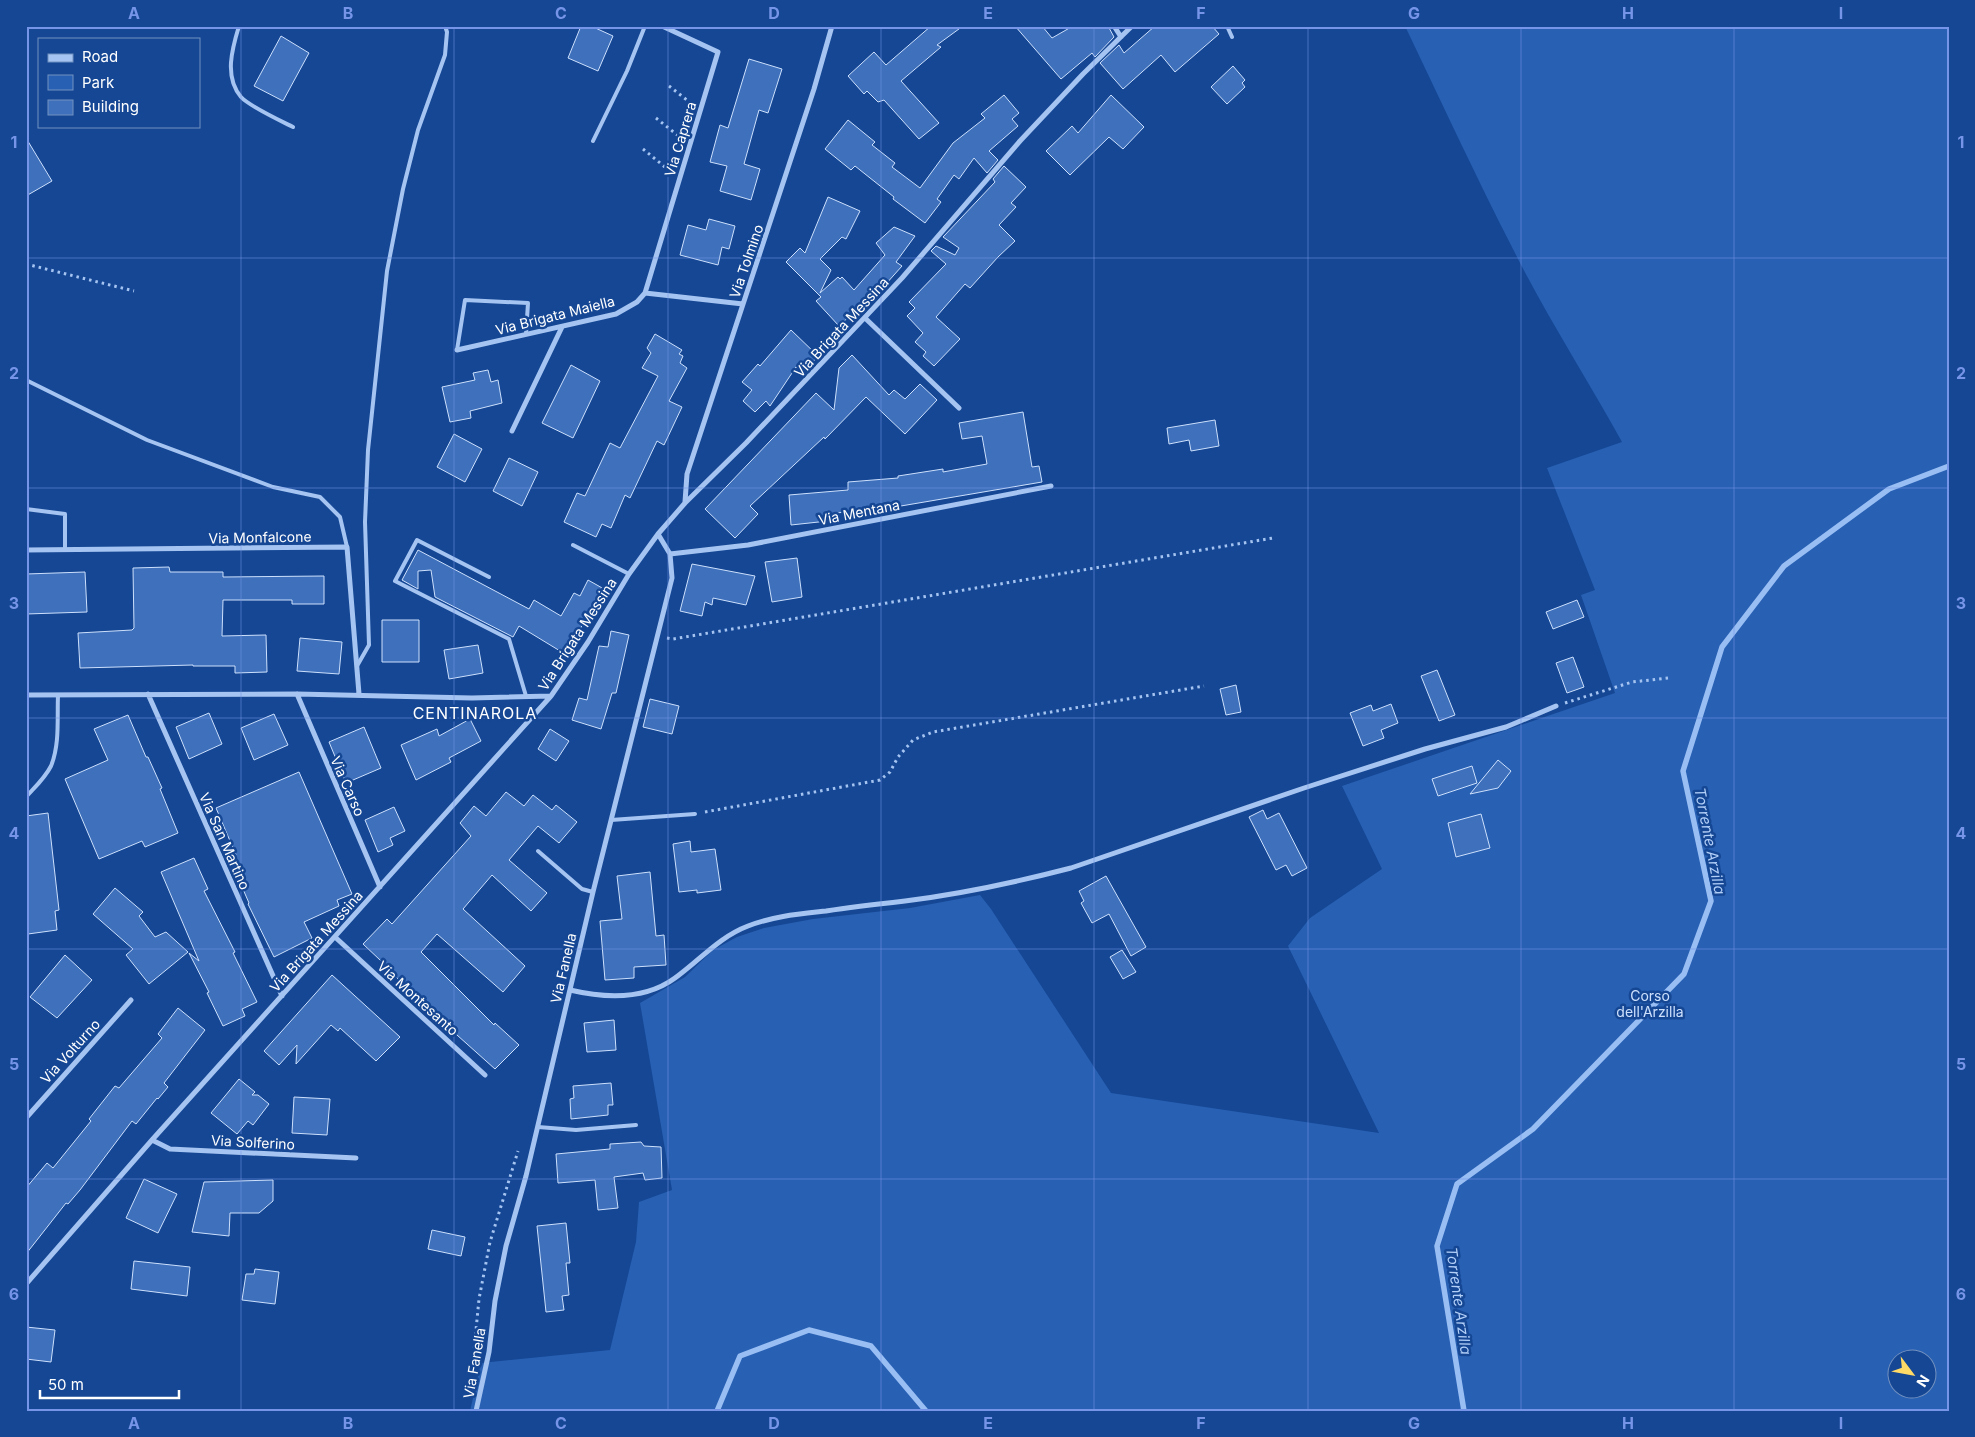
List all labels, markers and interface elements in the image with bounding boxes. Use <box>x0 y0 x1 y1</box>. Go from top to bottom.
text: A <box>128 3 140 23</box>
text: B <box>343 3 353 23</box>
text: C <box>555 3 567 23</box>
text: D <box>768 3 780 23</box>
text: E <box>983 3 993 23</box>
text: F <box>1196 3 1206 23</box>
text: G <box>1408 3 1420 23</box>
text: H <box>1622 3 1634 23</box>
text: I <box>1839 3 1843 23</box>
legend <box>38 38 200 128</box>
text: Road <box>82 47 118 66</box>
text: Park <box>82 73 115 92</box>
text: Building <box>82 97 139 116</box>
street label: Via Caprera <box>660 99 700 179</box>
text: 1 <box>11 132 17 152</box>
text: 1 <box>1958 132 1964 152</box>
street label: Via Tolmino <box>725 222 767 300</box>
street label: Via Brigata Messina <box>790 273 892 381</box>
street label: Via Brigata Maiella <box>494 292 616 338</box>
text: 2 <box>9 363 19 383</box>
text: 2 <box>1956 363 1966 383</box>
street label: Via Mentana <box>817 496 901 528</box>
street label: Via Monfalcone <box>208 528 312 546</box>
street label: Via Brigata Messina <box>534 574 620 694</box>
text: 3 <box>9 593 19 613</box>
text: 3 <box>1956 593 1966 613</box>
district label: CENTINAROLA <box>413 703 537 723</box>
street label: Via Carso <box>327 753 369 819</box>
water label: Torrente Arzilla <box>1690 786 1730 896</box>
street label: Via San Martino <box>196 790 254 892</box>
text: 4 <box>9 823 20 843</box>
text: 4 <box>1956 823 1967 843</box>
street label: Via Brigata Messina <box>266 887 366 995</box>
street label: Via Fanella <box>547 931 579 1005</box>
street label: Via Montesanto <box>374 957 462 1039</box>
park label: Corso dell'Arzilla <box>1616 987 1684 1020</box>
street label: Via Volturno <box>37 1015 103 1087</box>
text: 5 <box>9 1054 19 1074</box>
text: 5 <box>1956 1054 1966 1074</box>
street label: Via Solferino <box>211 1131 295 1153</box>
water label: Torrente Arzilla <box>1442 1246 1476 1356</box>
text: 6 <box>9 1284 19 1304</box>
text: 6 <box>1956 1284 1966 1304</box>
street label: Via Fanella <box>459 1326 489 1400</box>
north arrow <box>1888 1350 1938 1400</box>
scale bar <box>40 1367 179 1399</box>
text: N <box>1913 1372 1933 1390</box>
text: 50 m <box>48 1375 84 1394</box>
text: A <box>128 1413 140 1433</box>
text: B <box>343 1413 353 1433</box>
text: C <box>555 1413 567 1433</box>
text: D <box>768 1413 780 1433</box>
text: E <box>983 1413 993 1433</box>
text: F <box>1196 1413 1206 1433</box>
text: G <box>1408 1413 1420 1433</box>
text: H <box>1622 1413 1634 1433</box>
text: I <box>1839 1413 1843 1433</box>

